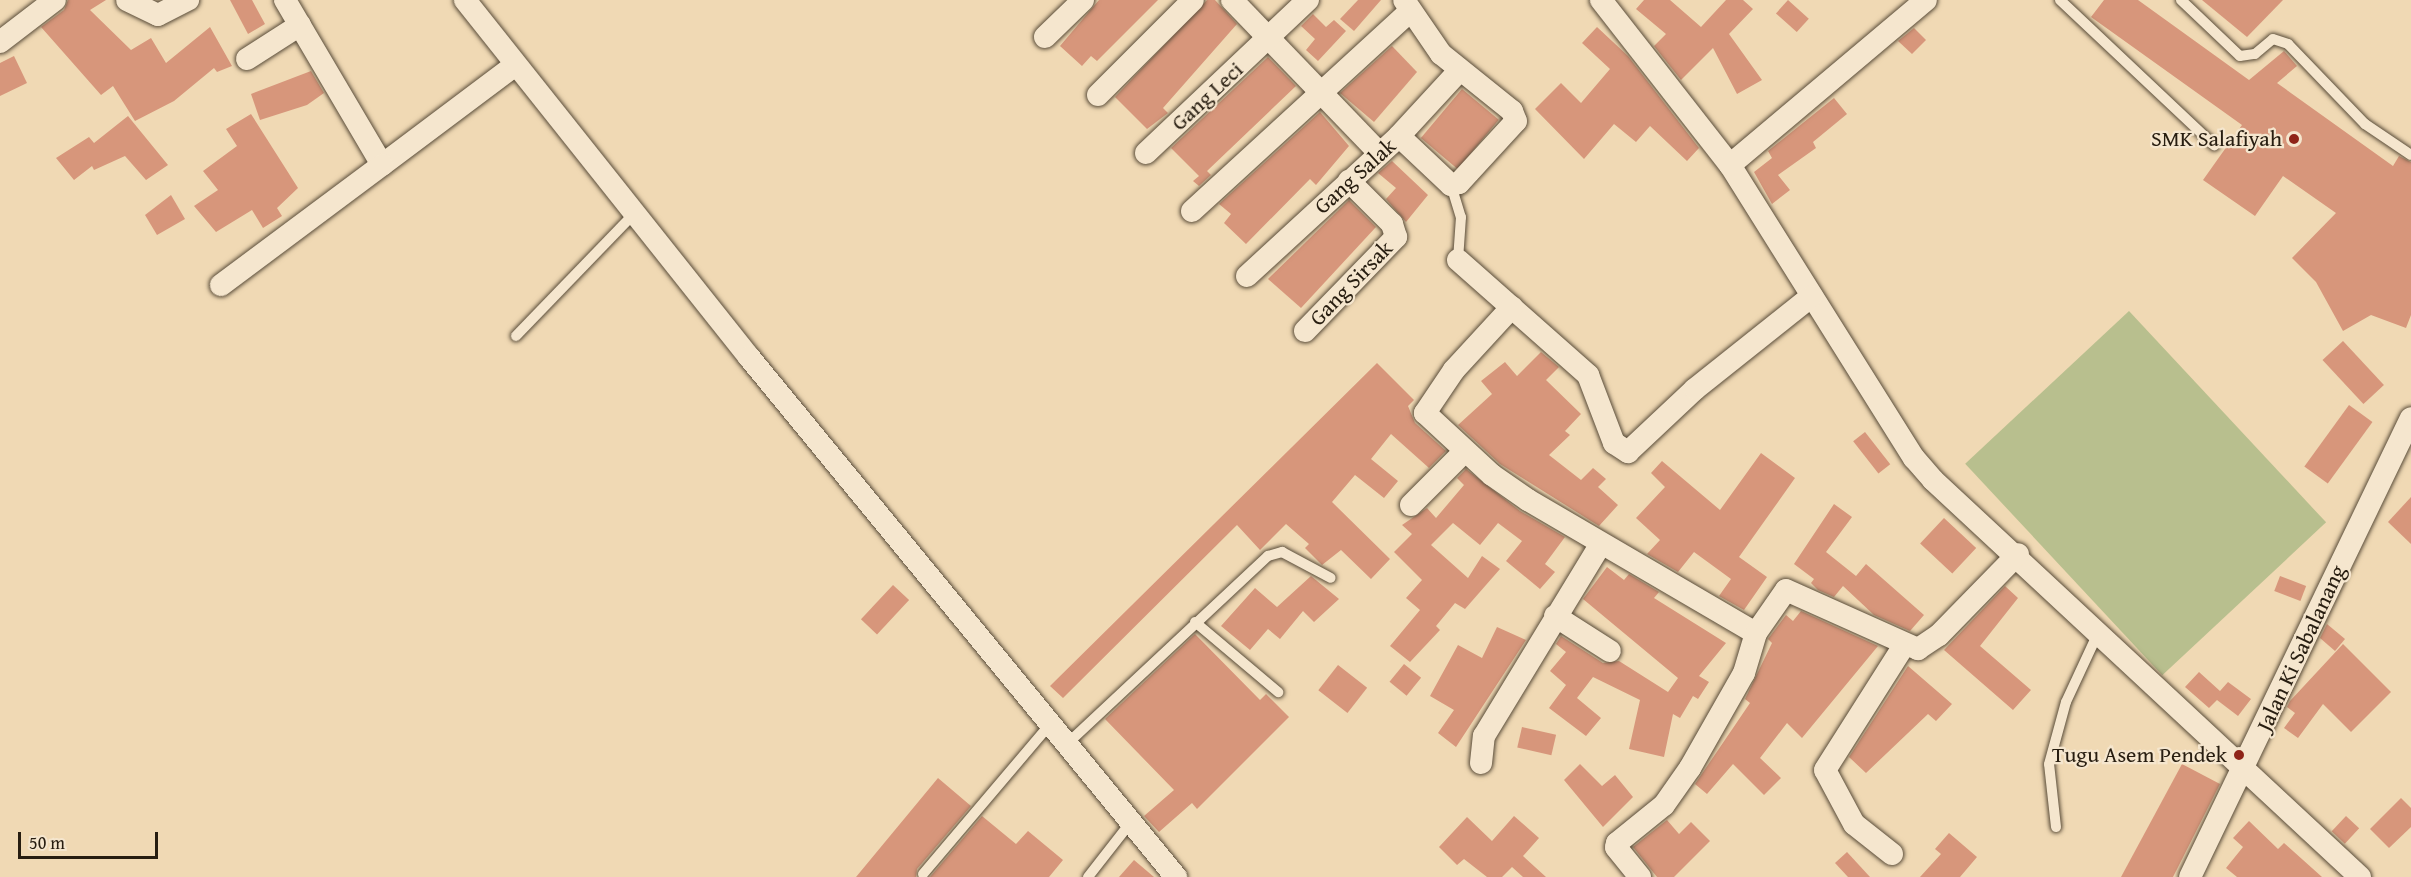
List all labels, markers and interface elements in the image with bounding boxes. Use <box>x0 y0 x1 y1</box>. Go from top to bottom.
street label: Gang Leci <box>1166 56 1248 136</box>
place label: SMK Salafiyah <box>2151 126 2282 152</box>
marker: SMK Salafiyah <box>2287 132 2301 146</box>
street label: Gang Salak <box>1309 133 1401 219</box>
street label: Gang Sirsak <box>1304 235 1398 331</box>
street label: Jalan Ki Sabalanang <box>2251 561 2351 735</box>
place label: Tugu Asem Pendek <box>2052 742 2227 768</box>
marker: Tugu Asem Pendek <box>2232 748 2246 762</box>
scale bar <box>21 820 160 858</box>
text: 50 m <box>29 829 65 856</box>

